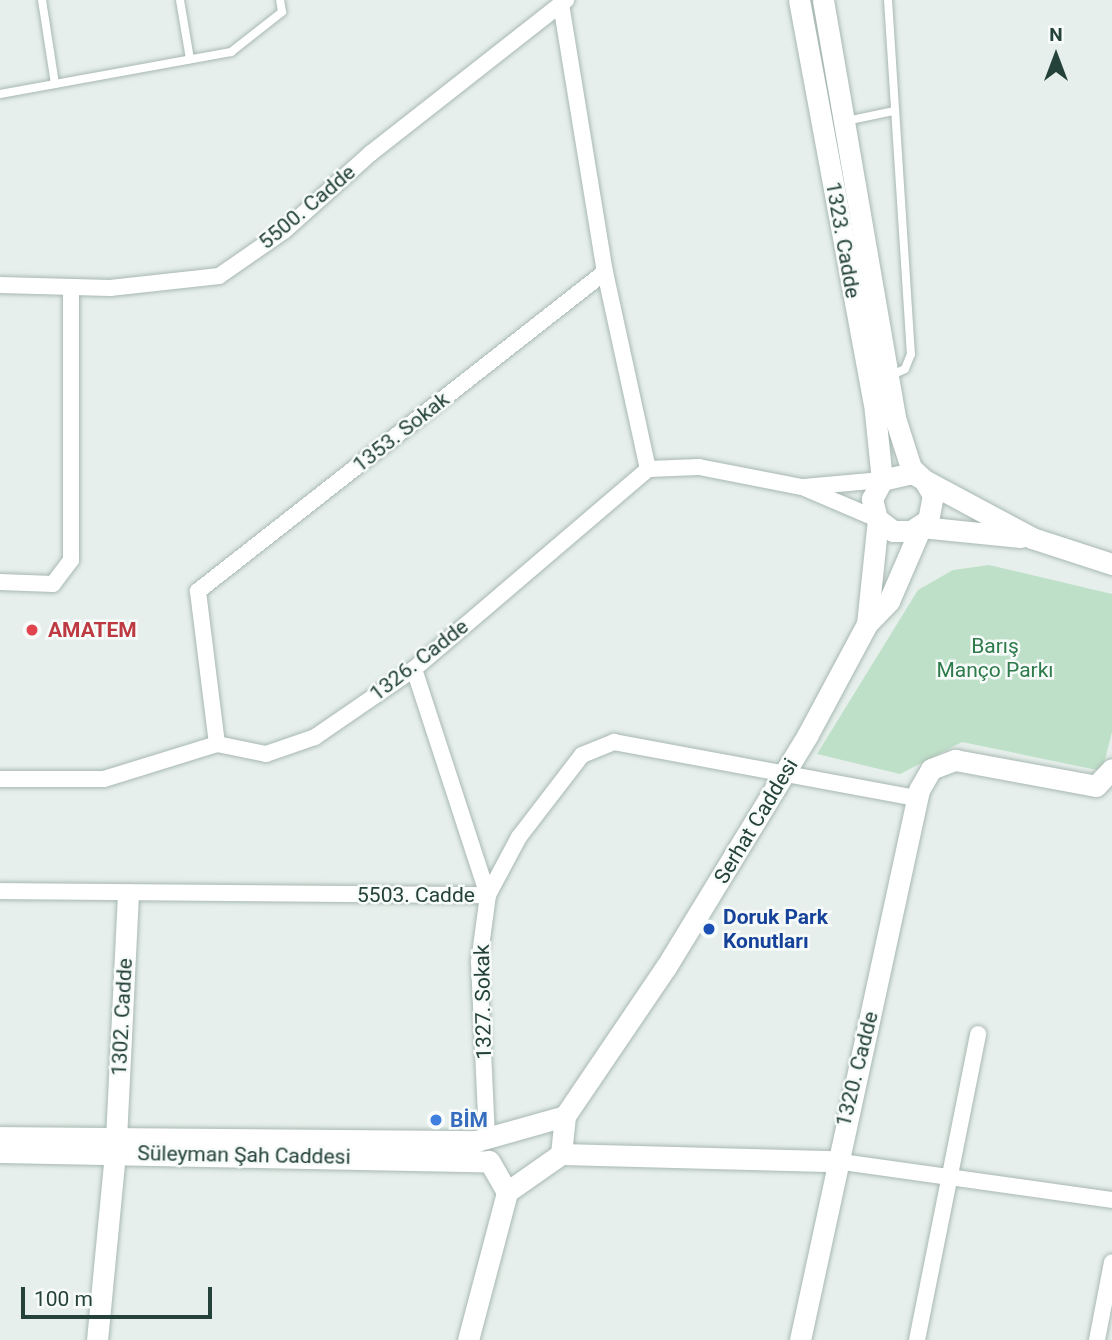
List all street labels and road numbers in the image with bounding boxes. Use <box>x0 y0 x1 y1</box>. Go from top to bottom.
street label: 5500. Cadde <box>254 159 360 255</box>
street label: 1323. Cadde <box>820 180 866 300</box>
street label: 1353. Sokak <box>348 387 454 477</box>
street label: 1326. Cadde <box>365 614 473 706</box>
street label: Serhat Caddesi <box>709 754 803 888</box>
street label: 5503. Cadde <box>357 882 475 908</box>
street label: 1327. Sokak <box>469 944 497 1060</box>
street label: 1302. Cadde <box>106 957 138 1077</box>
street label: 1320. Cadde <box>831 1009 883 1129</box>
street label: Süleyman Şah Caddesi <box>137 1141 351 1169</box>

